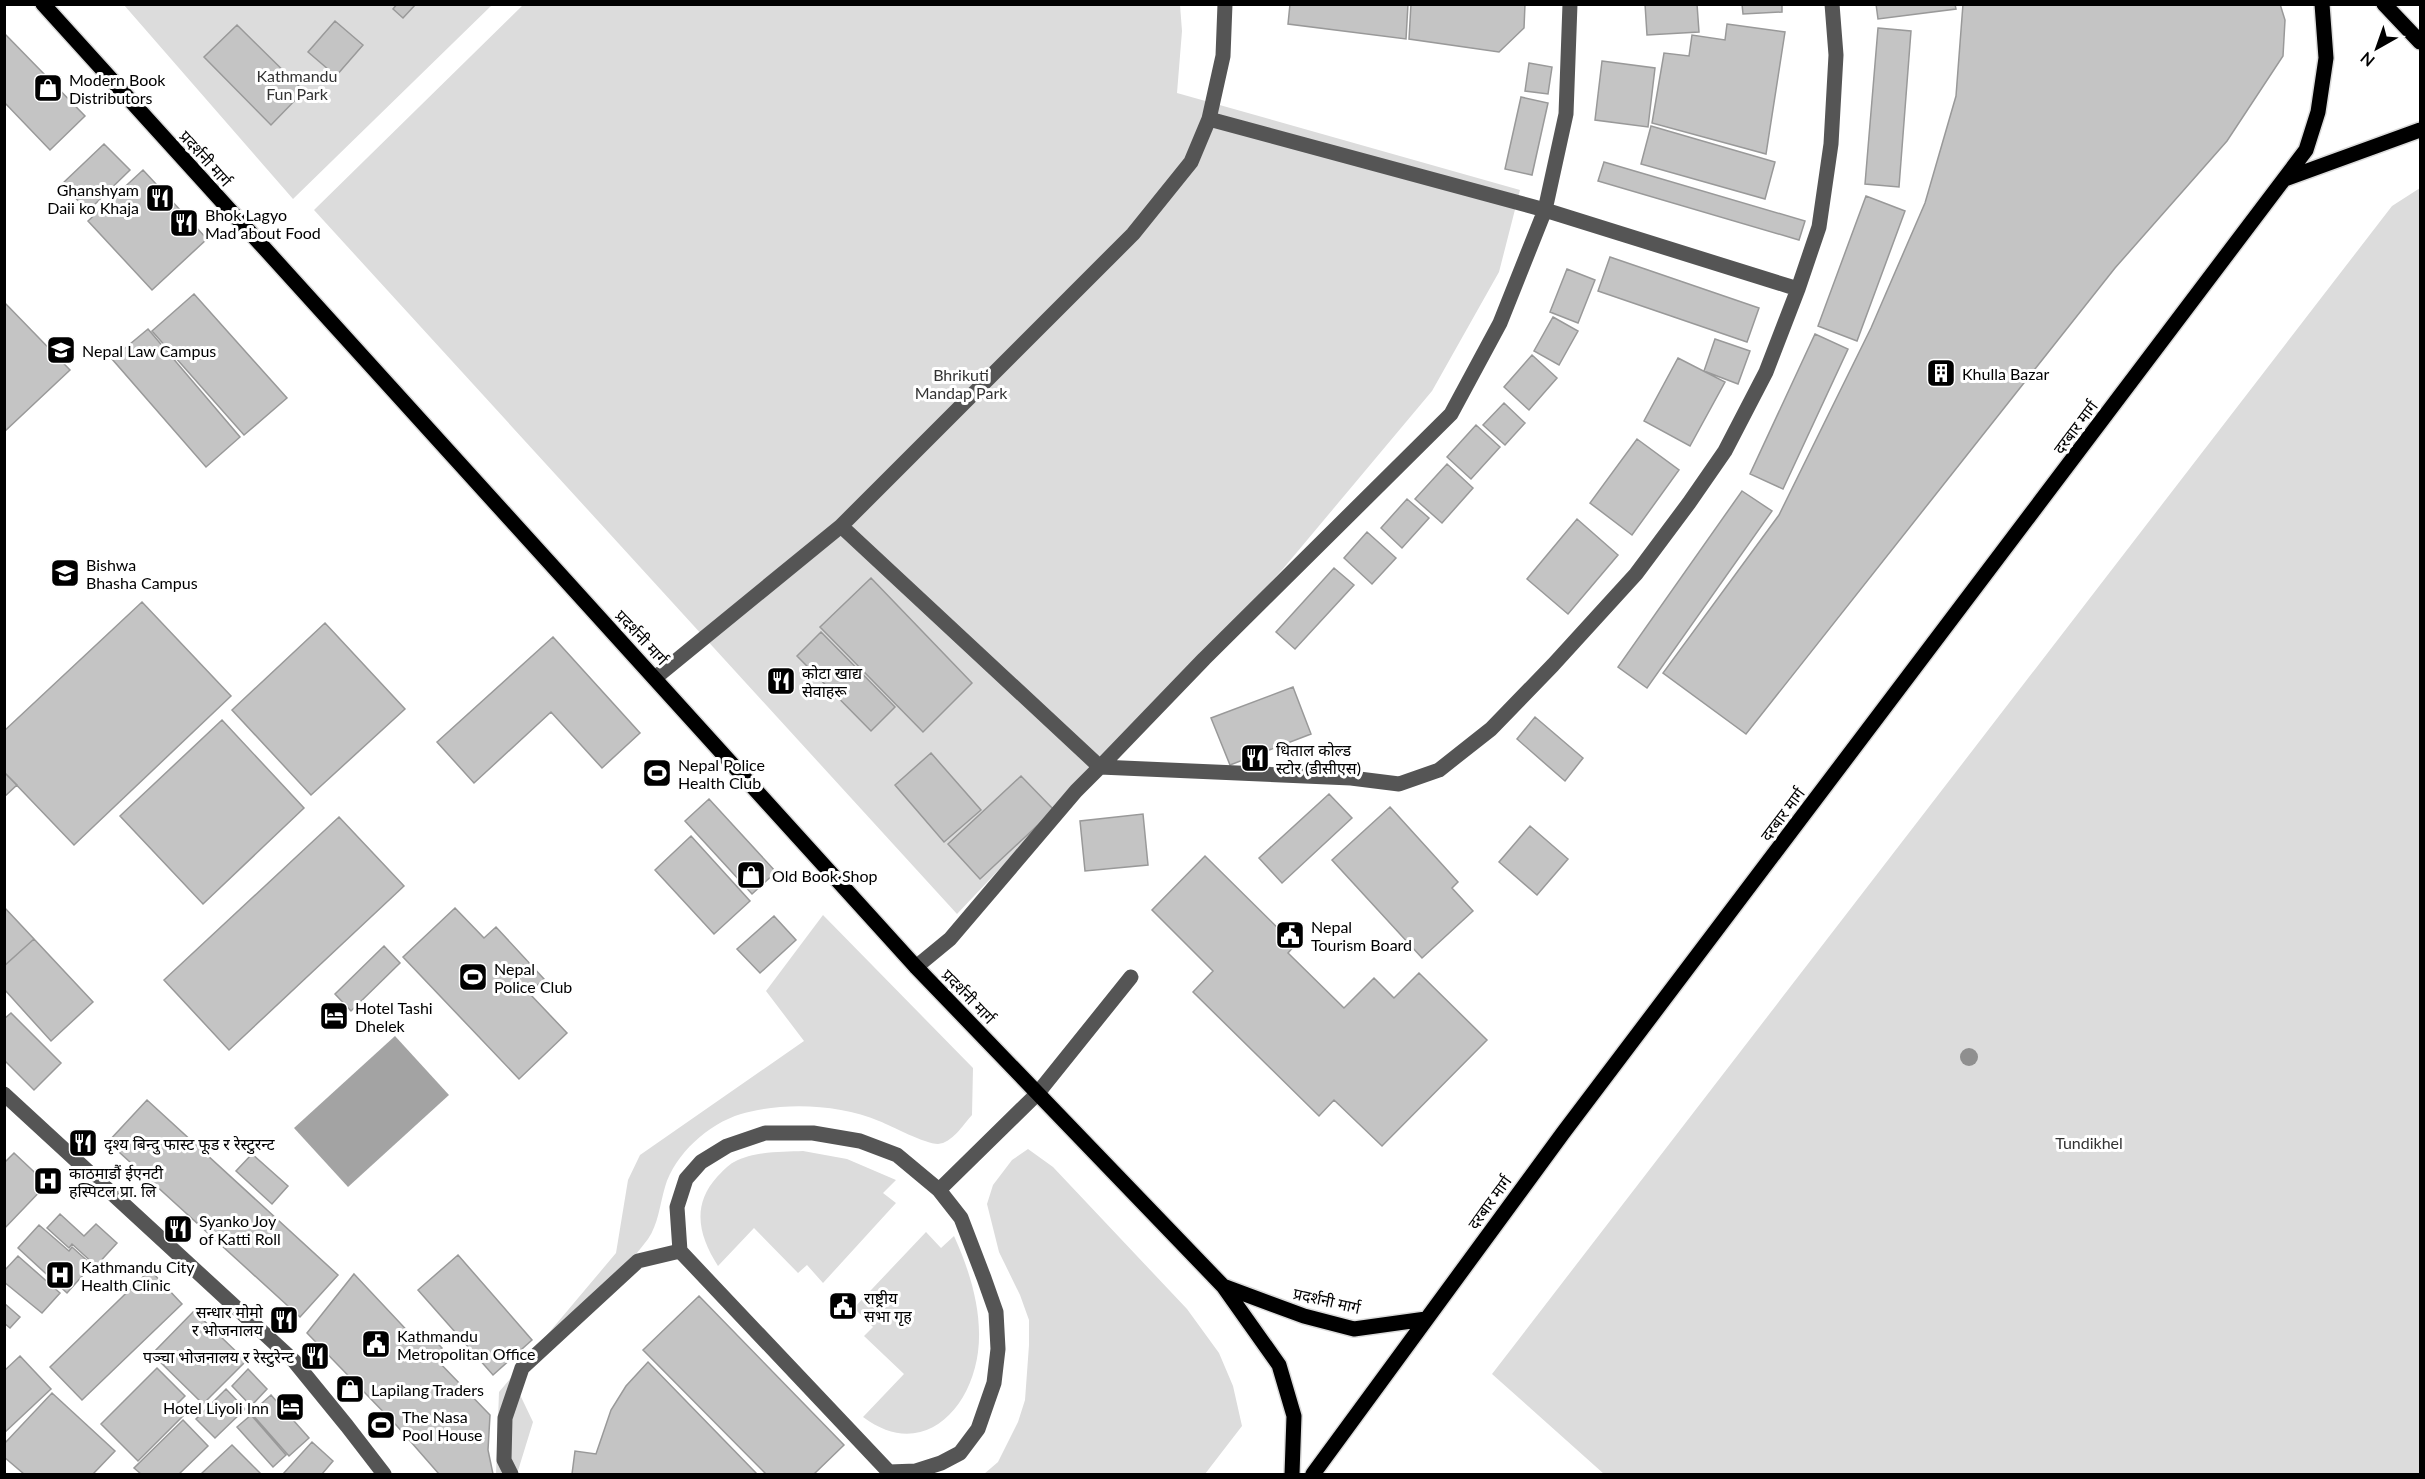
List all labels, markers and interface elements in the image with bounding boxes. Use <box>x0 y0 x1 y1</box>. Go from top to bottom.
north arrow <box>2347 18 2407 78</box>
text: N <box>2356 49 2378 71</box>
park label: Kathmandu Fun Park <box>257 66 337 103</box>
place label: Modern Book Distributors <box>69 70 166 107</box>
shop icon: Modern Book Distributors <box>32 72 64 104</box>
street label: प्रदर्शनी मार्ग <box>176 126 237 190</box>
place label: Ghanshyam Daii ko Khaja <box>47 180 139 217</box>
restaurant icon: Ghanshyam Daii ko Khaja <box>144 182 176 214</box>
place label: Bhok Lagyo Mad about Food <box>205 205 321 242</box>
restaurant icon: Bhok Lagyo Mad about Food <box>168 207 200 239</box>
school or university icon: Nepal Law Campus <box>45 334 77 366</box>
place label: Nepal Law Campus <box>82 341 216 360</box>
building icon: Khulla Bazar <box>1925 357 1957 389</box>
place label: Khulla Bazar <box>1962 364 2049 383</box>
park label: Bhrikuti Mandap Park <box>915 365 1008 402</box>
street label: दरबार मार्ग <box>2049 396 2102 457</box>
place label: Bishwa Bhasha Campus <box>86 555 198 592</box>
school or university icon: Bishwa Bhasha Campus <box>49 557 81 589</box>
street label: प्रदर्शनी मार्ग <box>612 606 673 669</box>
place label: कोटा खाद्य सेवाहरू <box>802 663 863 700</box>
restaurant icon: कोटा खाद्य सेवाहरू <box>765 665 797 697</box>
place label: धिताल कोल्ड स्टोर (डीसीएस) <box>1276 740 1361 777</box>
restaurant icon: धिताल कोल्ड स्टोर (डीसीएस) <box>1239 742 1271 774</box>
place label: Nepal Police Health Club <box>678 755 765 792</box>
sports icon: Nepal Police Health Club <box>641 757 673 789</box>
street label: दरबार मार्ग <box>1756 783 1809 844</box>
shop icon: Old Book Shop <box>735 859 767 891</box>
place label: Old Book Shop <box>772 866 878 885</box>
place label: Nepal Tourism Board <box>1311 917 1412 954</box>
public building icon: Nepal Tourism Board <box>1274 919 1306 951</box>
place label: Nepal Police Club <box>494 959 572 996</box>
sports icon: Nepal Police Club <box>457 961 489 993</box>
street label: प्रदर्शनी मार्ग <box>938 965 1000 1028</box>
place label: Hotel Tashi Dhelek <box>355 998 433 1035</box>
hotel icon: Hotel Tashi Dhelek <box>318 1000 350 1032</box>
restaurant icon: दृश्य बिन्दु फास्ट फूड र रेस्टुरन्ट <box>67 1127 99 1159</box>
park label: Tundikhel <box>2055 1133 2123 1152</box>
place label: दृश्य बिन्दु फास्ट फूड र रेस्टुरन्ट <box>104 1134 275 1155</box>
place label: काठमाडौं ईएनटी हस्पिटल प्रा. लि <box>69 1163 164 1200</box>
hospital icon: काठमाडौं ईएनटी हस्पिटल प्रा. लि <box>32 1165 64 1197</box>
street label: दरबार मार्ग <box>1463 1171 1515 1233</box>
place label: Syanko Joy of Katti Roll <box>199 1211 281 1248</box>
restaurant icon: Syanko Joy of Katti Roll <box>162 1213 194 1245</box>
place label: Kathmandu City Health Clinic <box>81 1257 195 1294</box>
hospital icon: Kathmandu City Health Clinic <box>44 1259 76 1291</box>
street label: प्रदर्शनी मार्ग <box>1292 1283 1363 1317</box>
place label: राष्ट्रीय सभा गृह <box>864 1288 912 1327</box>
public building icon: राष्ट्रीय सभा गृह <box>827 1290 859 1322</box>
place label: सन्धार मोमो र भोजनालय <box>192 1302 264 1339</box>
restaurant icon: सन्धार मोमो र भोजनालय <box>268 1304 300 1336</box>
place label: Kathmandu Metropolitan Office <box>397 1326 536 1363</box>
public building icon: Kathmandu Metropolitan Office <box>360 1328 392 1360</box>
restaurant icon: पञ्चा भोजनालय र रेस्टुरेन्ट <box>299 1340 331 1372</box>
place label: पञ्चा भोजनालय र रेस्टुरेन्ट <box>143 1347 295 1368</box>
shop icon: Lapilang Traders <box>334 1373 366 1405</box>
place label: Lapilang Traders <box>371 1380 484 1399</box>
hotel icon: Hotel Liyoli Inn <box>274 1391 306 1423</box>
place label: Hotel Liyoli Inn <box>163 1398 269 1417</box>
place label: The Nasa Pool House <box>402 1407 483 1444</box>
sports icon: The Nasa Pool House <box>365 1409 397 1441</box>

